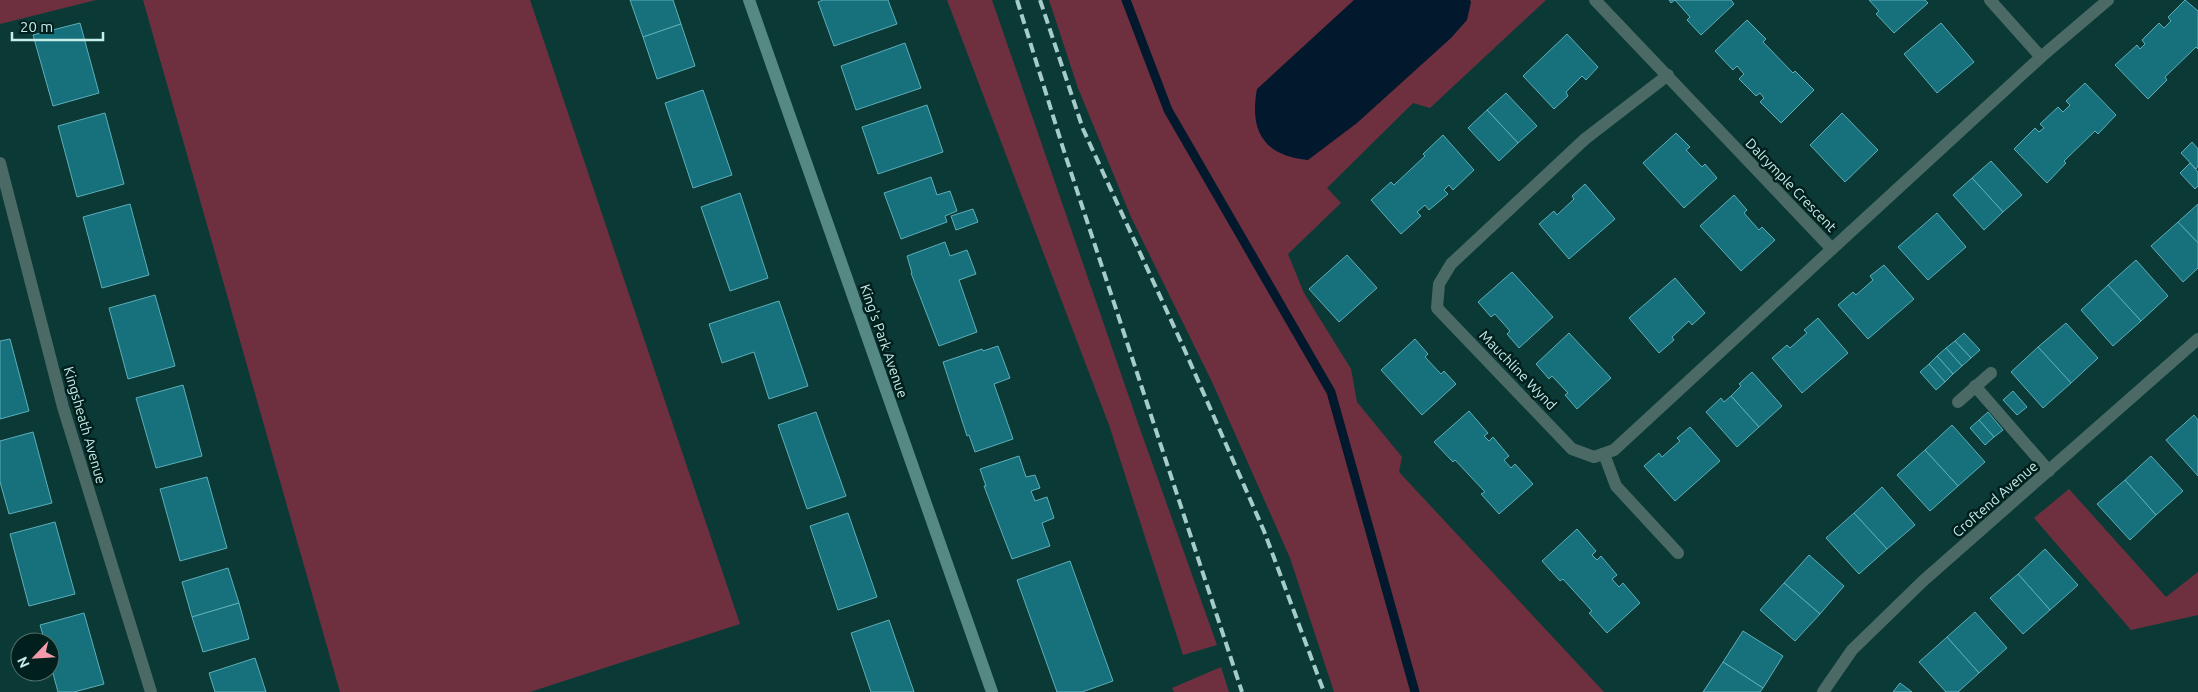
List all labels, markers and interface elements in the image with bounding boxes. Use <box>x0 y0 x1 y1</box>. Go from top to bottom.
scale bar <box>12 10 104 42</box>
text: 20 m <box>20 18 53 35</box>
street label: Dalrymple Crescent <box>1742 135 1840 235</box>
street label: King's Park Avenue <box>857 282 911 400</box>
street label: Mauchline Wynd <box>1476 327 1560 413</box>
street label: Kingsheath Avenue <box>61 365 109 485</box>
street label: Croftend Avenue <box>1949 458 2041 540</box>
north arrow <box>10 632 60 682</box>
text: N <box>14 654 33 671</box>

